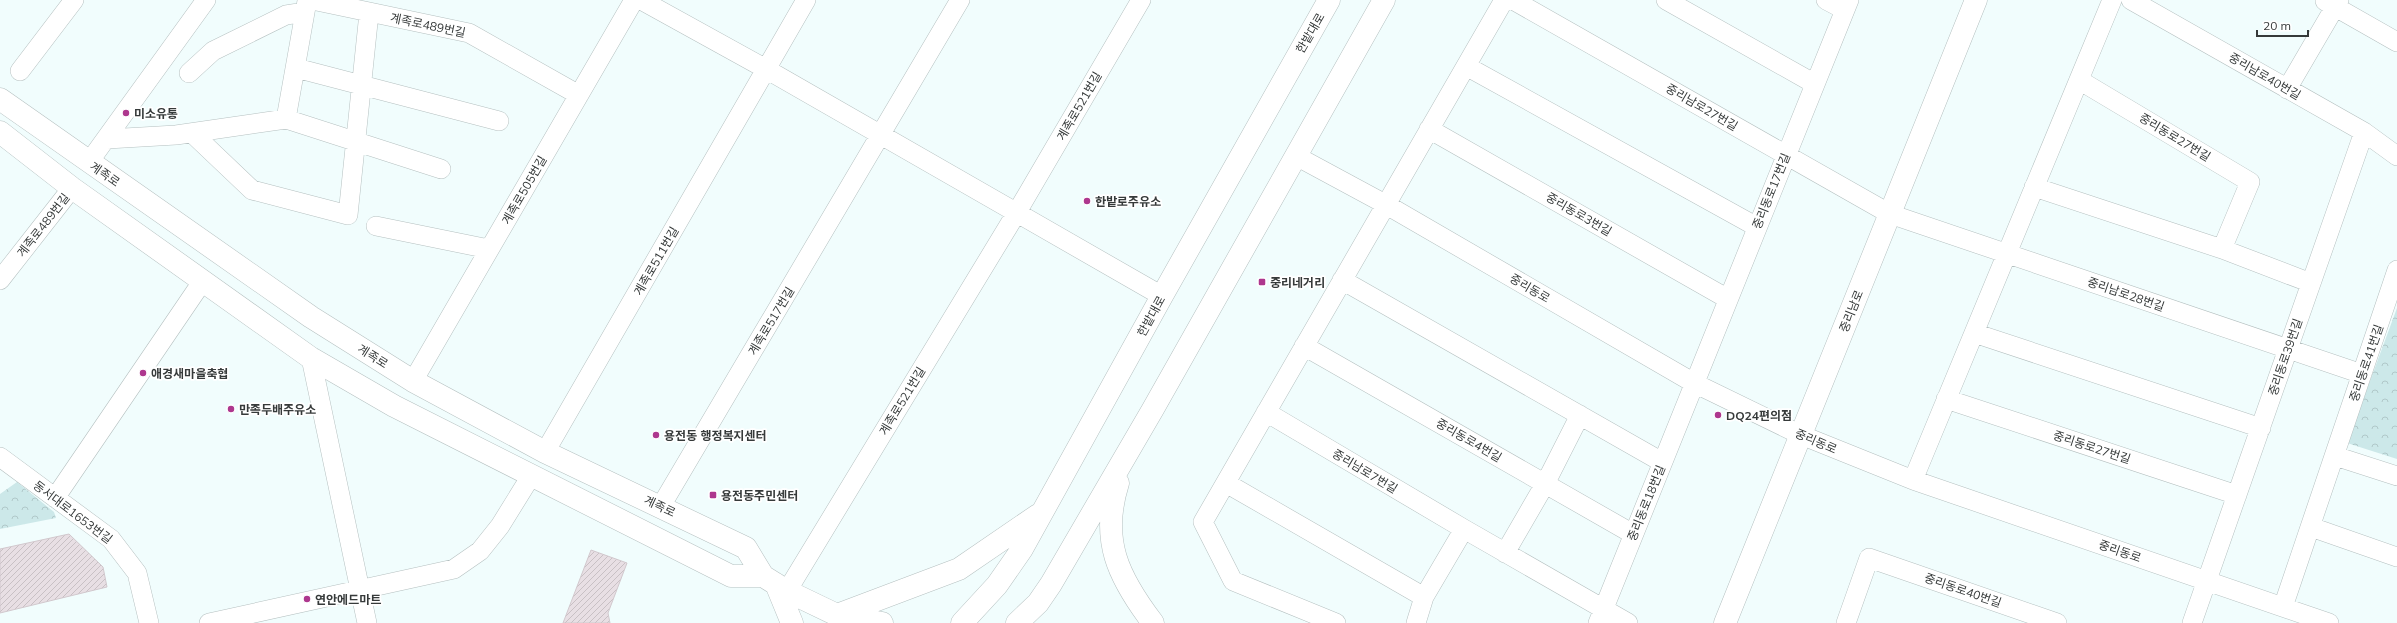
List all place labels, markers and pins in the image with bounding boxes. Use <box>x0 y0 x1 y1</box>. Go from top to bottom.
place label: 미소유통 <box>134 106 178 121</box>
marker: 미소유통 <box>121 108 131 118</box>
place label: 한밭로주유소 <box>1095 194 1161 209</box>
marker: 한밭로주유소 <box>1082 196 1092 206</box>
place label: 중리네거리 <box>1270 275 1325 290</box>
marker: 중리네거리 <box>1257 277 1267 287</box>
place label: 애경새마을축협 <box>151 366 228 381</box>
marker: 애경새마을축협 <box>138 368 148 378</box>
place label: 만족두배주유소 <box>239 402 316 417</box>
marker: 만족두배주유소 <box>226 404 236 414</box>
place label: DQ24편의점 <box>1726 408 1792 423</box>
marker: DQ24편의점 <box>1713 410 1723 420</box>
place label: 용전동 행정복지센터 <box>664 428 767 443</box>
marker: 용전동 행정복지센터 <box>651 430 661 440</box>
place label: 용전동주민센터 <box>721 488 798 503</box>
marker: 용전동주민센터 <box>708 490 718 500</box>
place label: 연안에드마트 <box>315 592 381 607</box>
marker: 연안에드마트 <box>302 594 312 604</box>

